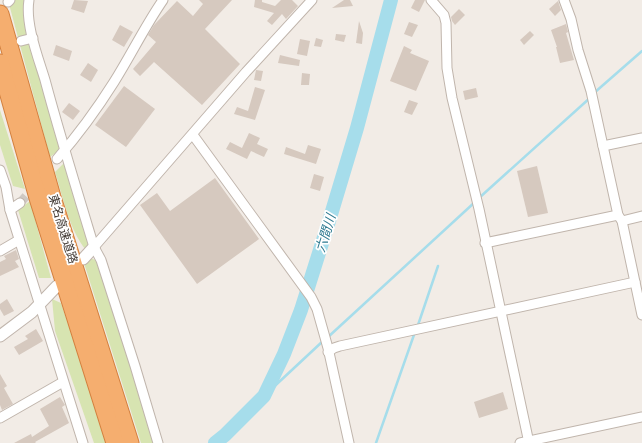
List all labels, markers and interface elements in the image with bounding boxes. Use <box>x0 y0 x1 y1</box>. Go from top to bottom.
street label: 東名高速道路 <box>46 192 81 265</box>
water label: 六間川 <box>312 210 339 254</box>

